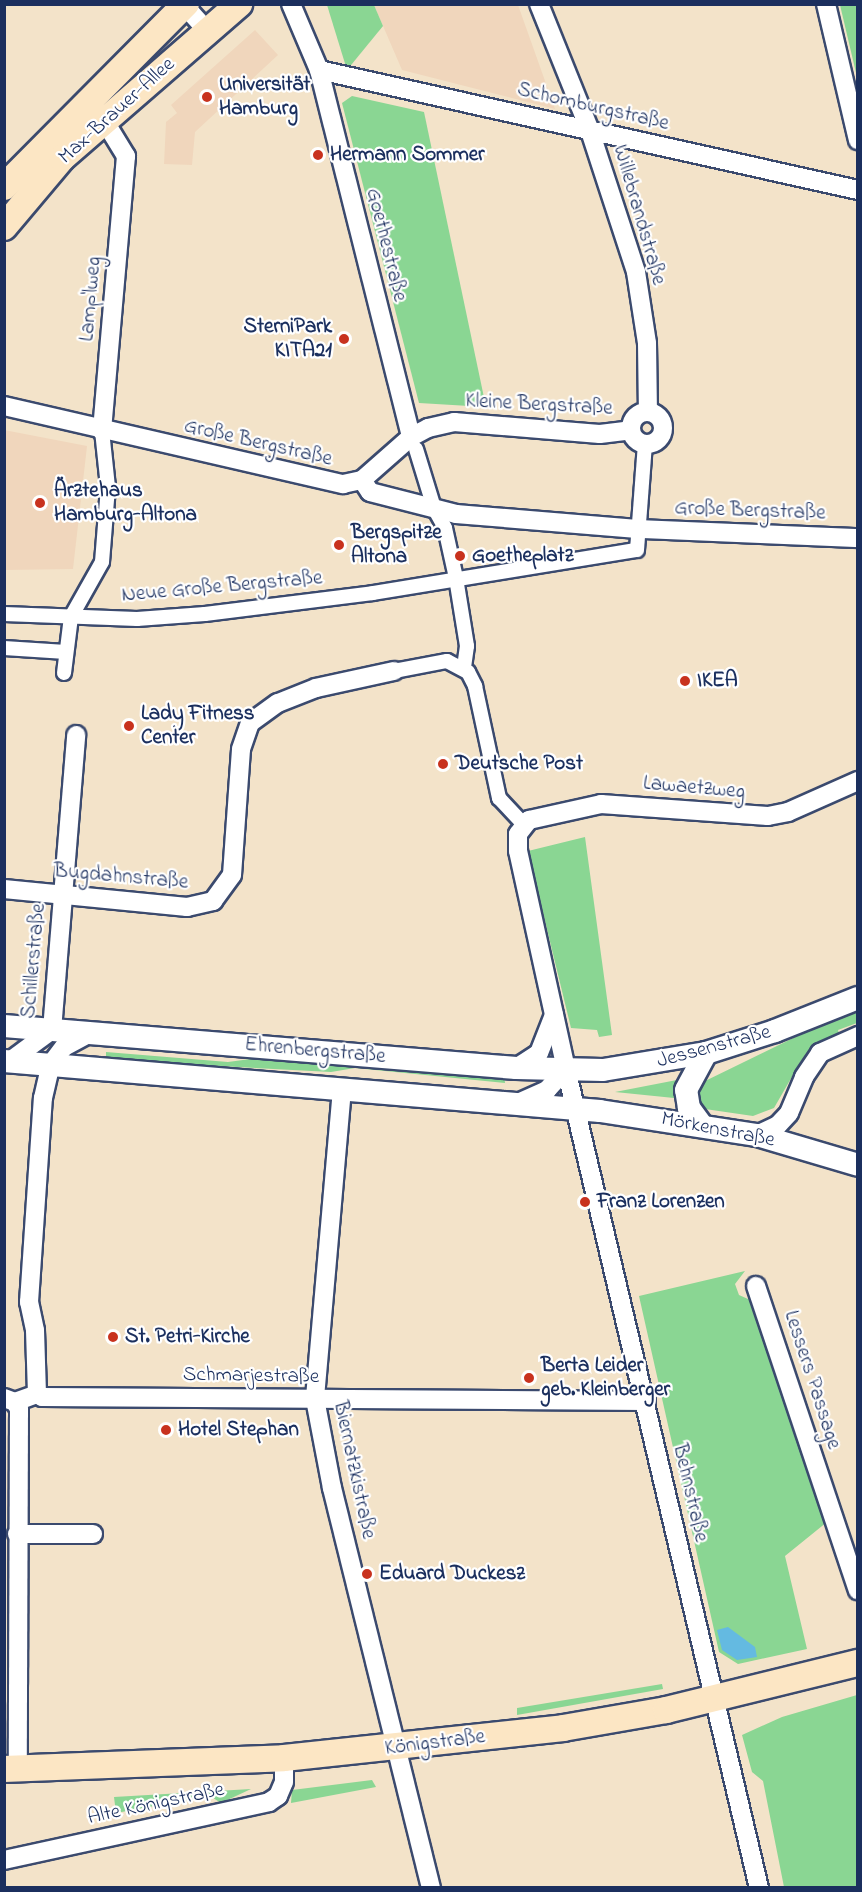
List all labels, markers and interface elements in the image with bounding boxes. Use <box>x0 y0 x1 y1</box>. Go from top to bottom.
street label: Max-Brauer-Allee <box>54 52 180 170</box>
place label: Universität Hamburg <box>219 72 310 122</box>
street label: Schomburgstraße <box>515 77 671 137</box>
marker: Universität Hamburg <box>200 90 214 104</box>
place label: Hermann Sommer <box>330 142 485 168</box>
street label: Willebrandstraße <box>607 142 671 288</box>
marker: Hermann Sommer <box>311 148 325 162</box>
street label: Goethestraße <box>360 186 412 304</box>
street label: Lamp'lweg <box>75 255 107 343</box>
place label: SterniPark KITA21 <box>243 314 332 364</box>
marker: SterniPark KITA21 <box>337 332 351 346</box>
street label: Kleine Bergstraße <box>465 389 613 421</box>
street label: Große Bergstraße <box>182 414 334 472</box>
place label: Ärztehaus Hamburg-Altona <box>54 478 197 528</box>
marker: Ärztehaus Hamburg-Altona <box>31 494 49 512</box>
street label: Große Bergstraße <box>674 496 826 526</box>
place label: Bergspitze Altona <box>351 520 442 570</box>
marker: Bergspitze Altona <box>332 538 346 552</box>
place label: Goetheplatz <box>472 543 573 569</box>
marker: Goetheplatz <box>453 549 467 563</box>
street label: Neue Große Bergstraße <box>121 566 323 608</box>
place label: IKEA <box>697 668 738 694</box>
marker: IKEA <box>678 674 692 688</box>
place label: Lady Fitness Center <box>141 701 254 751</box>
marker: Lady Fitness Center <box>122 719 136 733</box>
place label: Deutsche Post <box>455 751 583 777</box>
marker: Deutsche Post <box>436 757 450 771</box>
street label: Lawaetzweg <box>642 771 746 805</box>
street label: Bugdahnstraße <box>53 859 189 895</box>
street label: Schillerstraße <box>16 902 52 1020</box>
street label: Jessenstraße <box>654 1020 774 1074</box>
street label: Ehrenbergstraße <box>243 1032 387 1070</box>
street label: Mörkenstraße <box>659 1107 777 1153</box>
place label: Franz Lorenzen <box>597 1189 725 1215</box>
marker: Franz Lorenzen <box>578 1195 592 1209</box>
street label: Lessers Passage <box>778 1308 846 1452</box>
place label: St. Petri-Kirche <box>125 1324 250 1350</box>
marker: St. Petri-Kirche <box>106 1330 120 1344</box>
place label: Berta Leider geb. Kleinberger <box>541 1353 670 1403</box>
street label: Schmarjestraße <box>183 1362 319 1390</box>
marker: Berta Leider geb. Kleinberger <box>522 1371 536 1385</box>
street label: Biernatzkistraße <box>327 1399 381 1541</box>
place label: Hotel Stephan <box>178 1417 299 1443</box>
marker: Hotel Stephan <box>159 1423 173 1437</box>
street label: Behnstraße <box>666 1442 714 1544</box>
place label: Eduard Duckesz <box>379 1561 525 1587</box>
marker: Eduard Duckesz <box>360 1567 374 1581</box>
street label: Königstraße <box>384 1724 486 1762</box>
street label: Alte Königstraße <box>85 1777 227 1831</box>

